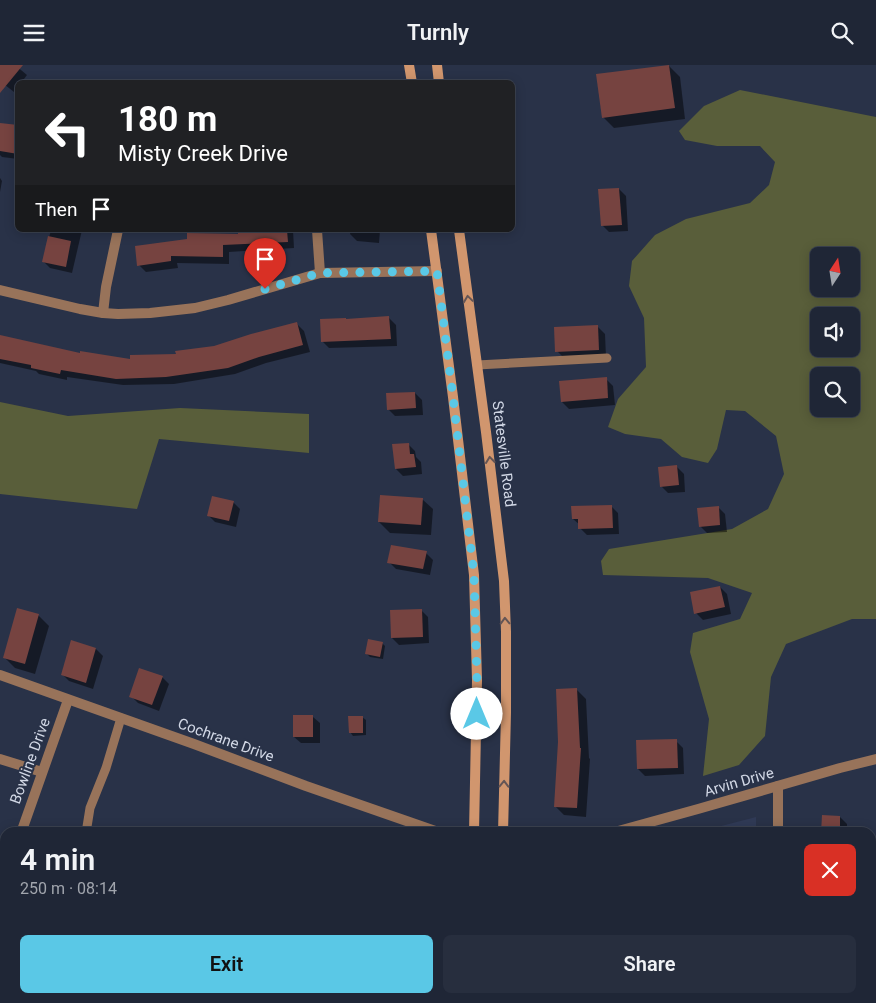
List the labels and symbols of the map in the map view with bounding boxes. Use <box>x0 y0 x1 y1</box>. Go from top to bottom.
pin <box>244 238 286 289</box>
north arrow <box>810 247 860 297</box>
one-way arrow <box>463 294 474 302</box>
street label: Statesville Road <box>489 400 519 508</box>
one-way arrow <box>485 455 496 463</box>
one-way arrow <box>500 617 511 625</box>
position arrow <box>450 687 502 739</box>
street label: Cochrane Drive <box>175 714 277 766</box>
street label: Bowline Drive <box>6 716 54 806</box>
street label: Arvin Drive <box>702 763 776 801</box>
one-way arrow <box>499 780 510 788</box>

